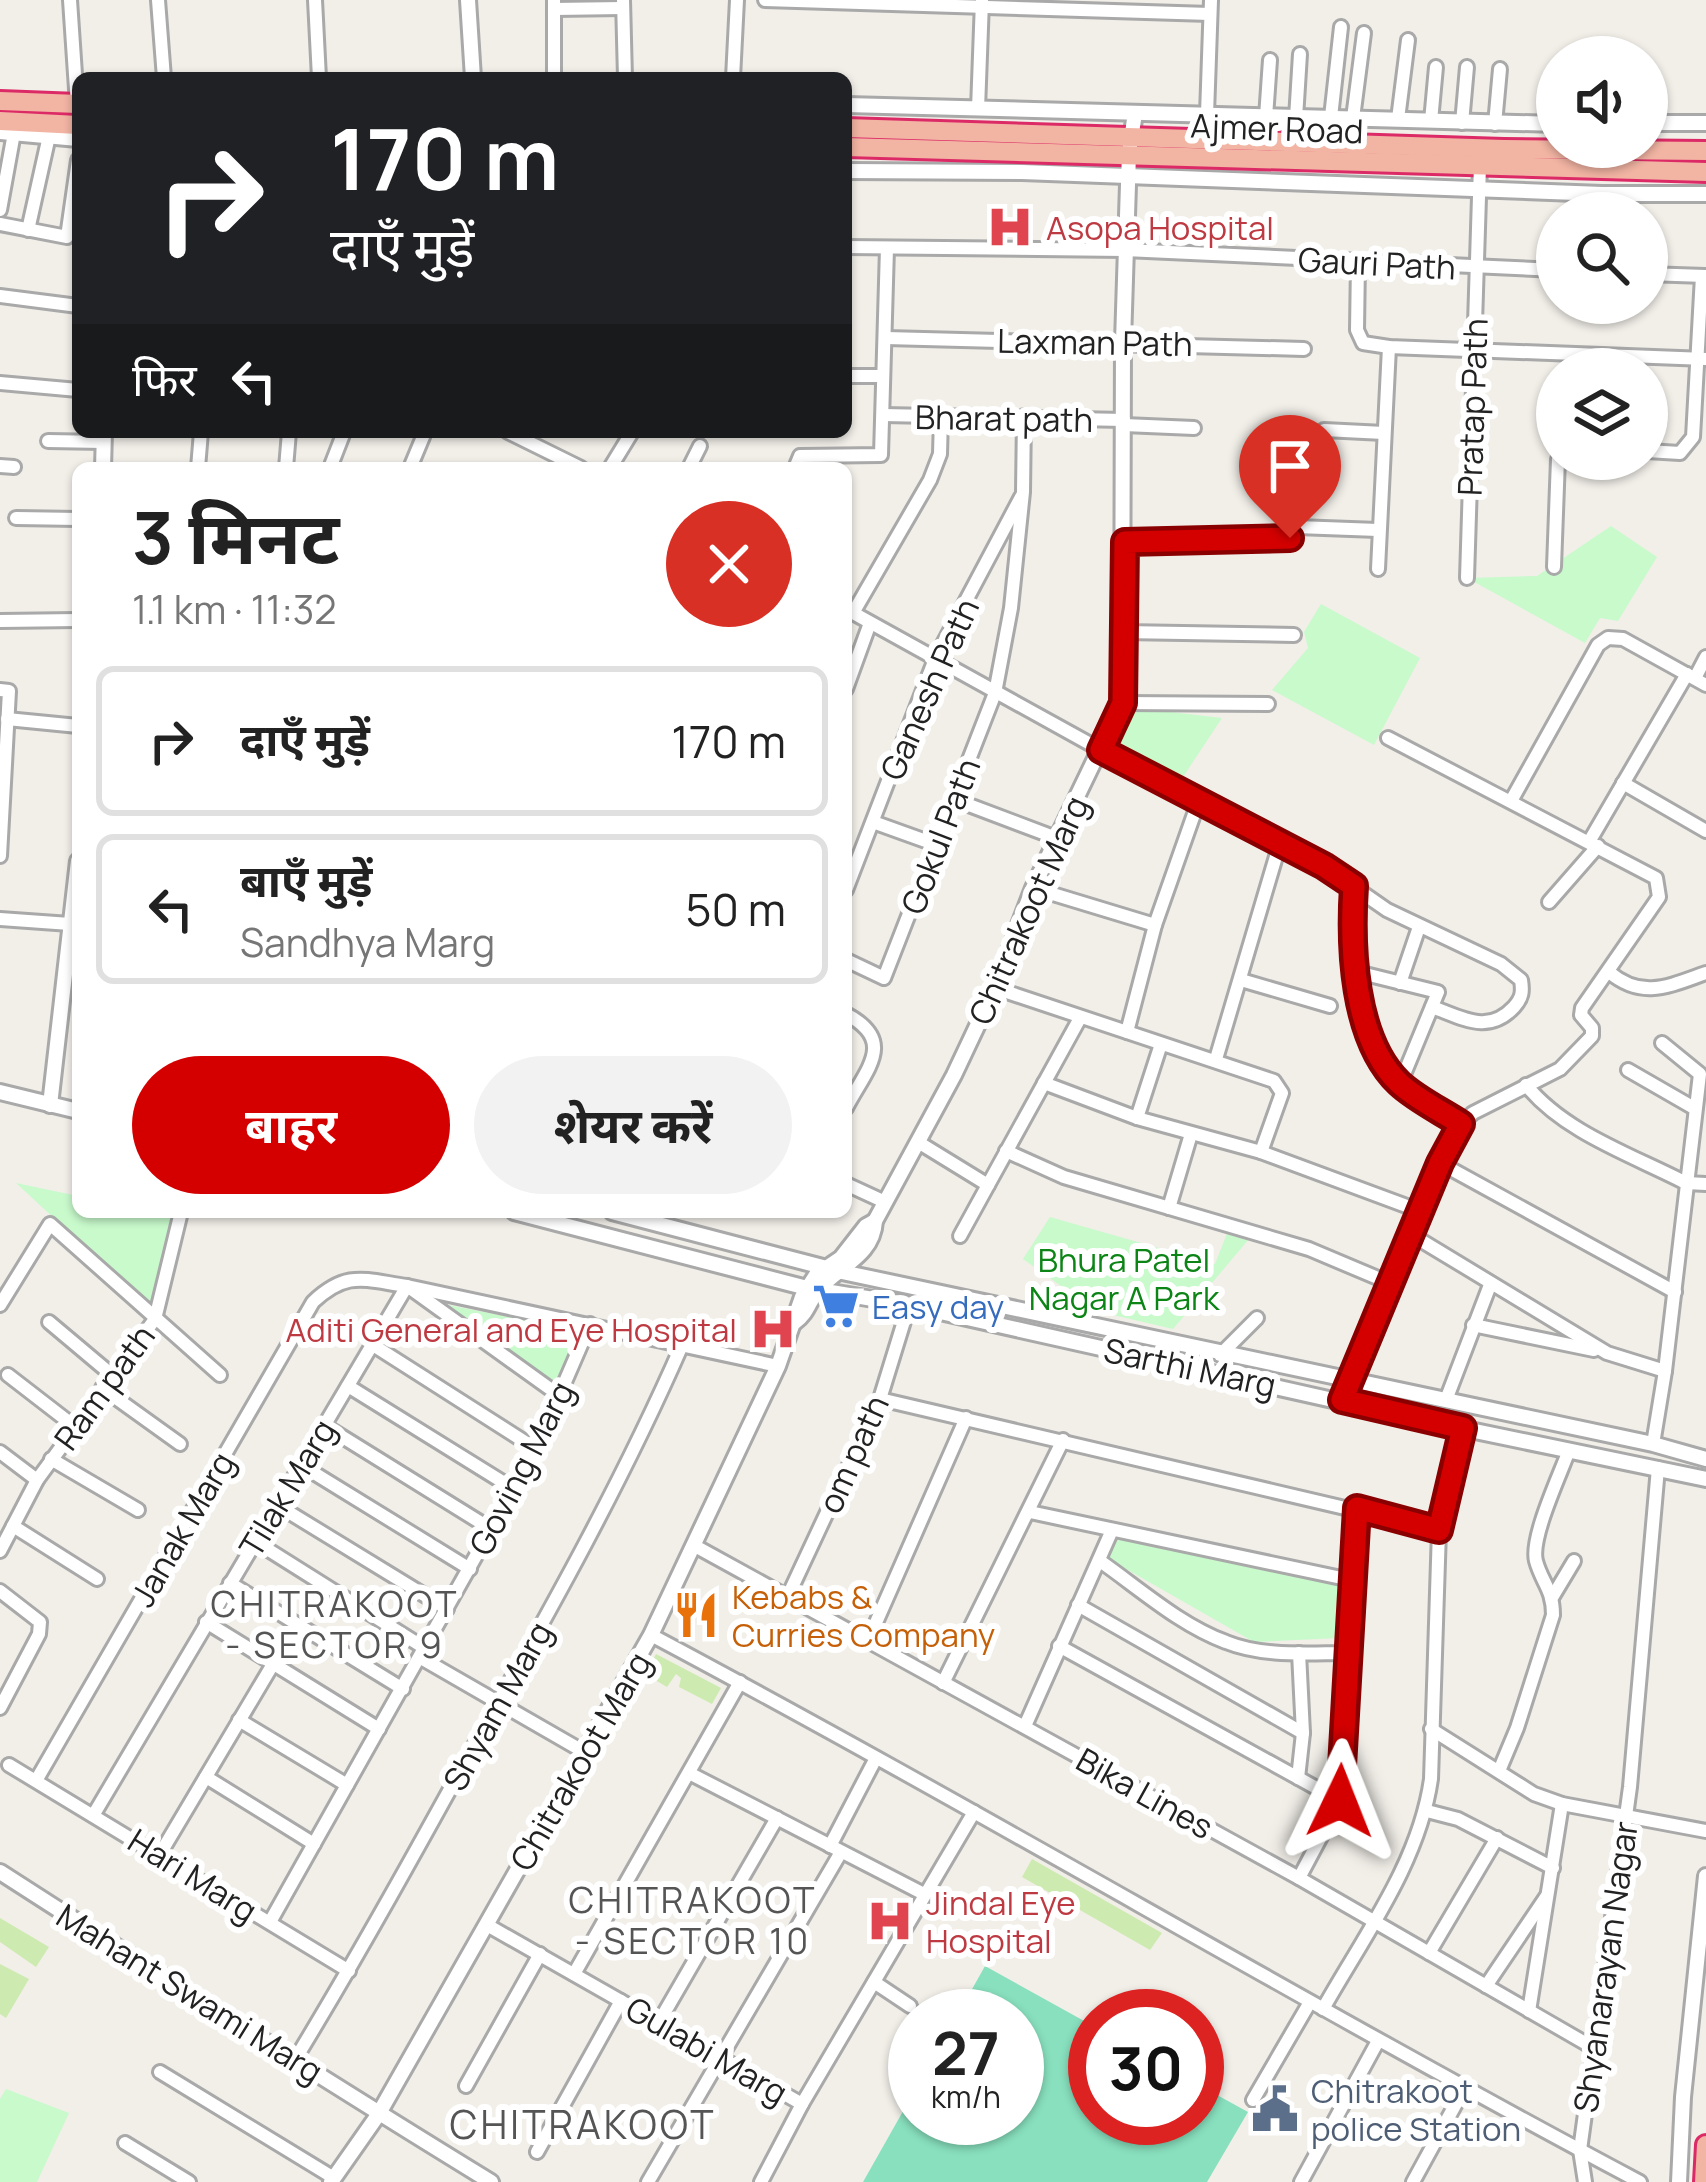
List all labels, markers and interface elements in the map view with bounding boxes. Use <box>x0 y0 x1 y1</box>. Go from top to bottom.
map controls <box>1536 36 1668 480</box>
button: sound <box>1536 36 1668 168</box>
text: 170 m <box>330 100 559 215</box>
street label: Ajmer Road <box>1190 102 1364 154</box>
icon: right <box>132 120 288 276</box>
button: search <box>1536 192 1668 324</box>
hospital icon: Asopa Hospital <box>985 202 1035 252</box>
place label: Asopa Hospital <box>1046 205 1274 250</box>
text: दाएँ मुड़ें <box>330 209 475 283</box>
street label: Gauri Path <box>1297 236 1457 290</box>
street label: Laxman Path <box>997 318 1193 366</box>
street label: Pratap Path <box>1446 318 1498 496</box>
text: फिर <box>132 348 197 410</box>
icon: left <box>221 348 287 414</box>
button: layers <box>1536 348 1668 480</box>
street label: Bharat path <box>915 394 1093 442</box>
pin <box>1239 415 1341 538</box>
icon: arrive <box>1257 433 1323 499</box>
text: 3 मिनट <box>132 487 339 586</box>
button: close <box>666 501 792 627</box>
text: 1.1 km · 11:32 <box>132 582 337 636</box>
street label: Ganesh Path <box>869 591 989 787</box>
icon: right <box>138 708 204 774</box>
text: दाएँ मुड़ें <box>240 708 370 770</box>
text: 170 m <box>671 710 786 772</box>
street label: Gokul Path <box>890 752 990 920</box>
street label: Chitrakoot Marg <box>958 789 1098 1031</box>
text: बाएँ मुड़ें <box>240 849 372 911</box>
icon: left <box>138 876 204 942</box>
text: 50 m <box>685 878 786 940</box>
text: Sandhya Marg <box>240 915 495 969</box>
button: बाहर <box>132 1056 450 1194</box>
button: शेयर करें <box>474 1056 792 1194</box>
park label: Bhura Patel Nagar A Park <box>1029 1237 1221 1320</box>
supermarket icon: Easy day <box>811 1281 861 1331</box>
place label: Easy day <box>872 1284 1004 1329</box>
hospital icon: Aditi General and Eye Hospital <box>748 1304 798 1354</box>
place label: Aditi General and Eye Hospital <box>285 1307 737 1352</box>
street label: Ram path <box>43 1315 165 1459</box>
street label: Sarthi Marg <box>1100 1327 1280 1407</box>
street label: Goving Marg <box>458 1374 584 1562</box>
street label: om path <box>807 1388 899 1520</box>
street label: Tilak Marg <box>228 1411 346 1565</box>
street label: Janak Marg <box>120 1444 244 1614</box>
place label: Kebabs & Curries Company <box>732 1574 995 1657</box>
district label: CHITRAKOOT - SECTOR 9 <box>211 1579 459 1669</box>
restaurant icon: Kebabs & Curries Company <box>671 1590 721 1640</box>
street label: Shyam Marg <box>432 1614 562 1798</box>
street label: Chitrakoot Marg <box>499 1643 661 1879</box>
street label: Bika Lines <box>1069 1737 1221 1849</box>
position arrow <box>1277 1738 1403 1864</box>
street label: Hari Marg <box>120 1818 266 1932</box>
street label: Shyanarayan Nagar <box>1562 1818 1648 2115</box>
district label: CHITRAKOOT - SECTOR 10 <box>569 1875 817 1965</box>
place label: Jindal Eye Hospital <box>926 1880 1076 1963</box>
street label: Mahant Swami Marg <box>49 1893 331 2093</box>
hospital icon: Jindal Eye Hospital <box>865 1896 915 1946</box>
street label: Gulabi Marg <box>618 1986 796 2114</box>
speed limit sign: 30 <box>1068 1989 1224 2145</box>
text: 27 <box>932 2011 1000 2093</box>
place label: Chitrakoot police Station <box>1311 2068 1521 2151</box>
text: km/h <box>931 2076 1001 2117</box>
public building icon: Chitrakoot police Station <box>1250 2084 1300 2134</box>
district label: CHITRAKOOT <box>449 2097 717 2151</box>

